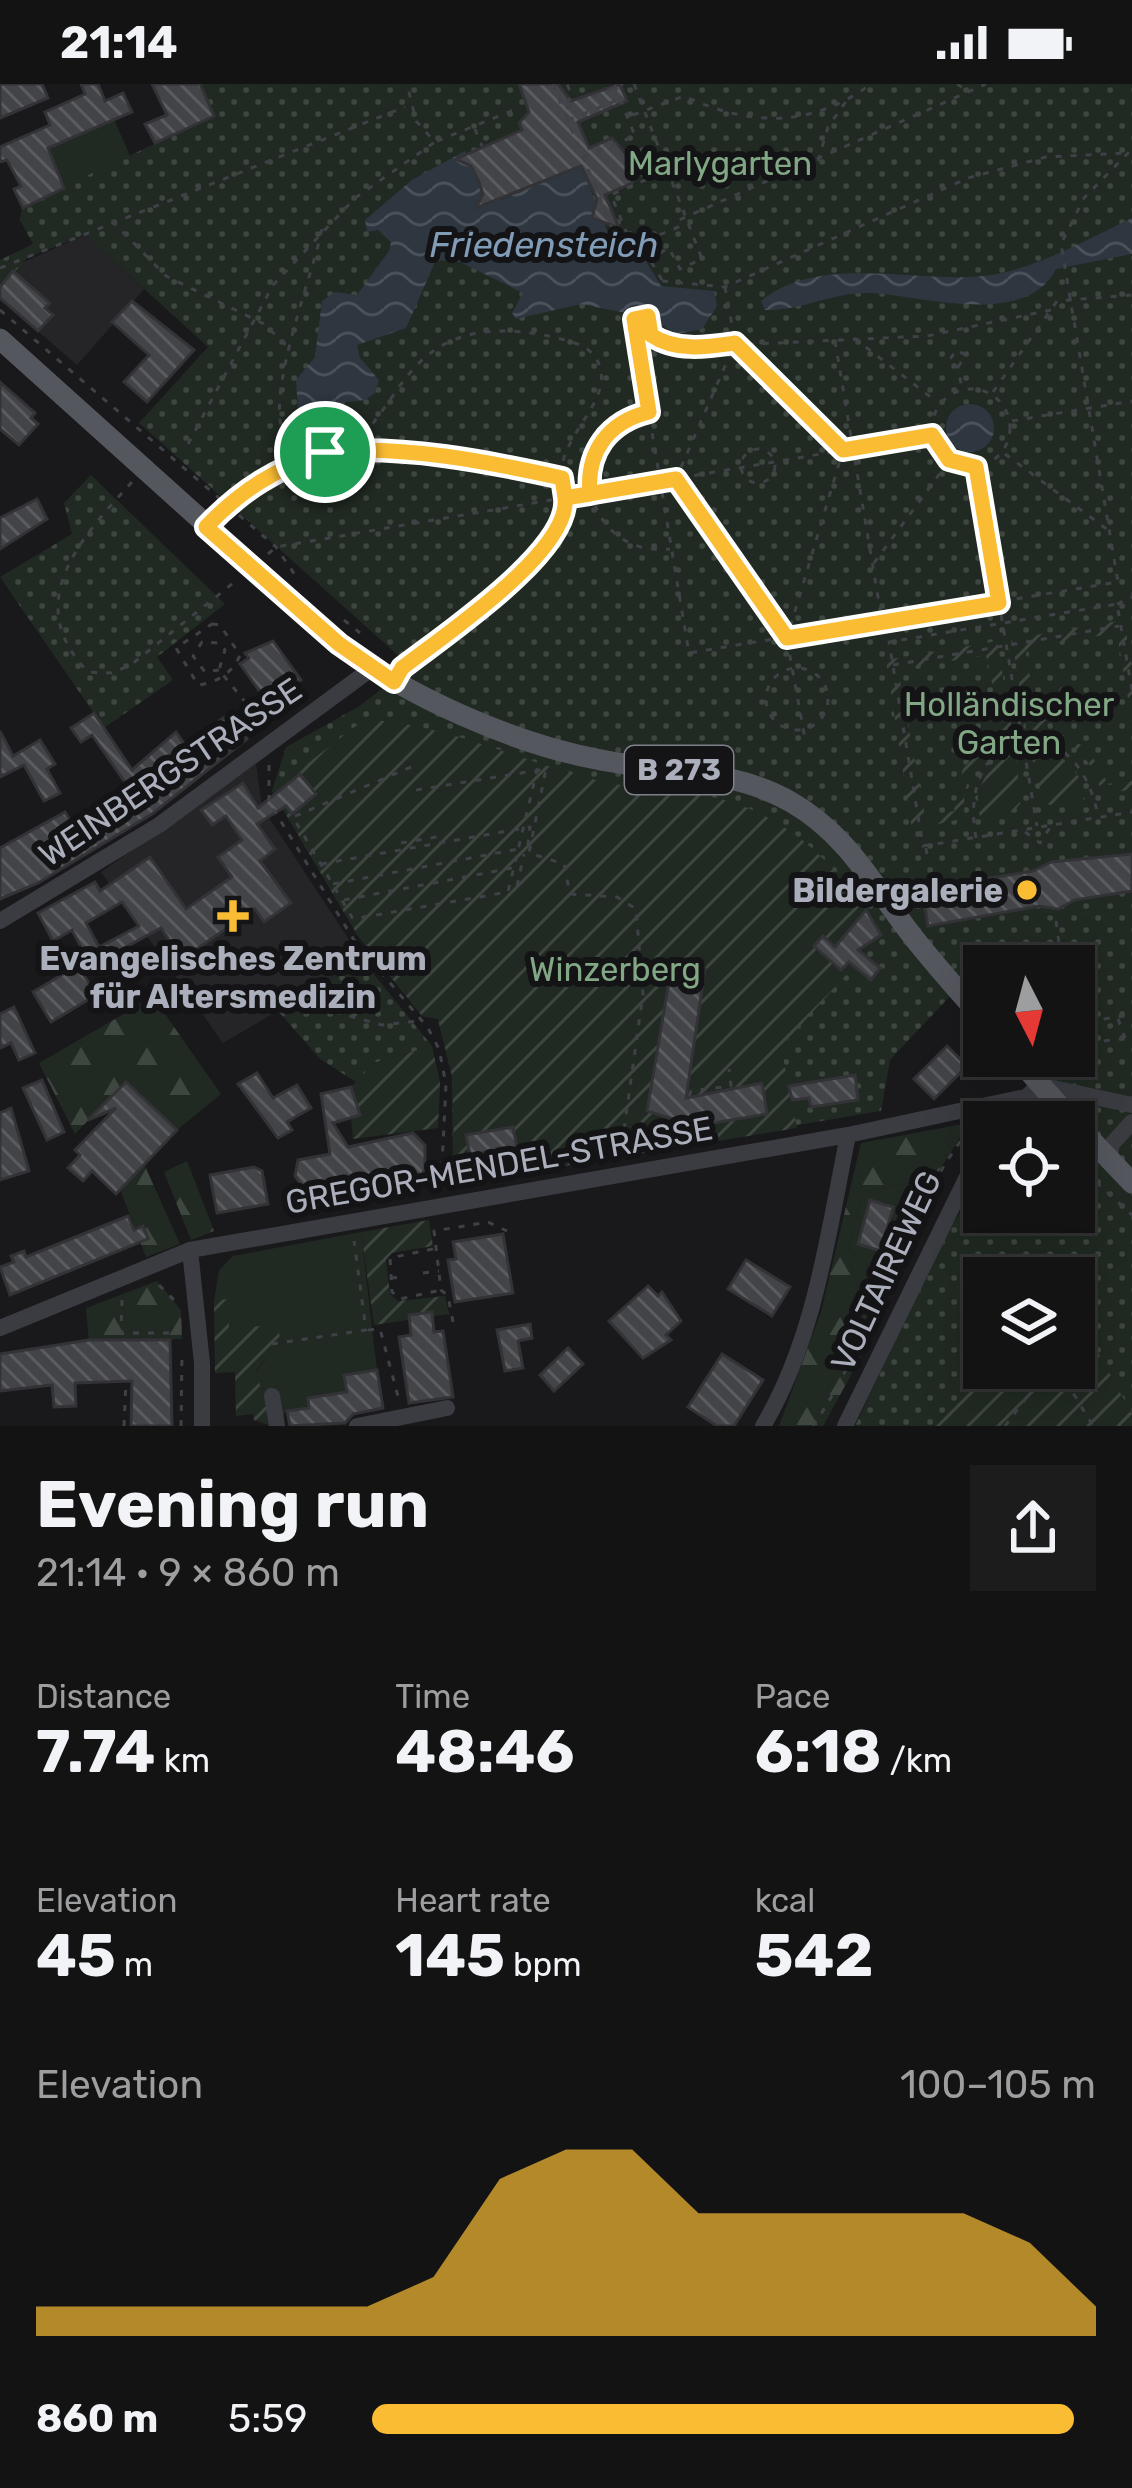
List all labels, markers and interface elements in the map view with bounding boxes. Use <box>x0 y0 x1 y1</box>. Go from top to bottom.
text: 21:14 <box>60 16 178 69</box>
park label: Marlygarten <box>628 144 812 183</box>
water label: Friedensteich <box>429 223 659 266</box>
pin <box>274 401 376 503</box>
icon: arrive <box>292 419 358 485</box>
street label: WEINBERGSTRASSE <box>31 670 309 874</box>
park label: Holländischer Garten <box>904 685 1115 762</box>
road number: B 273 <box>625 746 733 794</box>
place label: Bildergalerie <box>792 871 1003 910</box>
marker: Bildergalerie <box>1014 877 1040 903</box>
marker: Evangelisches Zentrum für Altersmedizin <box>217 900 249 932</box>
place label: Evangelisches Zentrum für Altersmedizin <box>39 939 427 1016</box>
north arrow <box>963 945 1095 1077</box>
map controls <box>963 945 1095 1389</box>
park label: Winzerberg <box>529 950 701 989</box>
button: locate <box>963 1101 1095 1233</box>
street label: GREGOR-MENDEL-STRASSE <box>282 1108 716 1222</box>
street label: VOLTAIREWEG <box>823 1165 949 1377</box>
button: layers <box>963 1257 1095 1389</box>
text: Evening run <box>36 1465 429 1544</box>
button: share <box>970 1465 1096 1591</box>
text: 21:14 · 9 × 860 m <box>36 1550 340 1596</box>
text: Distance <box>36 1677 171 1716</box>
text: Time <box>395 1677 470 1716</box>
text: Pace <box>755 1677 830 1716</box>
text: 7.74 <box>36 1716 156 1787</box>
text: 48:46 <box>395 1716 575 1787</box>
text: 6:18 <box>755 1716 882 1787</box>
text: km <box>156 1741 210 1780</box>
text: /km <box>882 1741 952 1780</box>
text: Elevation <box>36 1881 177 1920</box>
text: Heart rate <box>395 1881 551 1920</box>
text: kcal <box>755 1881 815 1920</box>
text: 45 <box>36 1920 116 1991</box>
text: 145 <box>395 1920 505 1991</box>
text: 542 <box>755 1920 873 1991</box>
text: m <box>116 1945 153 1984</box>
text: bpm <box>505 1945 582 1984</box>
text: Elevation <box>36 2062 203 2108</box>
text: 100–105 m <box>900 2062 1096 2108</box>
text: 860 m <box>36 2396 158 2442</box>
text: 5:59 <box>228 2396 307 2442</box>

